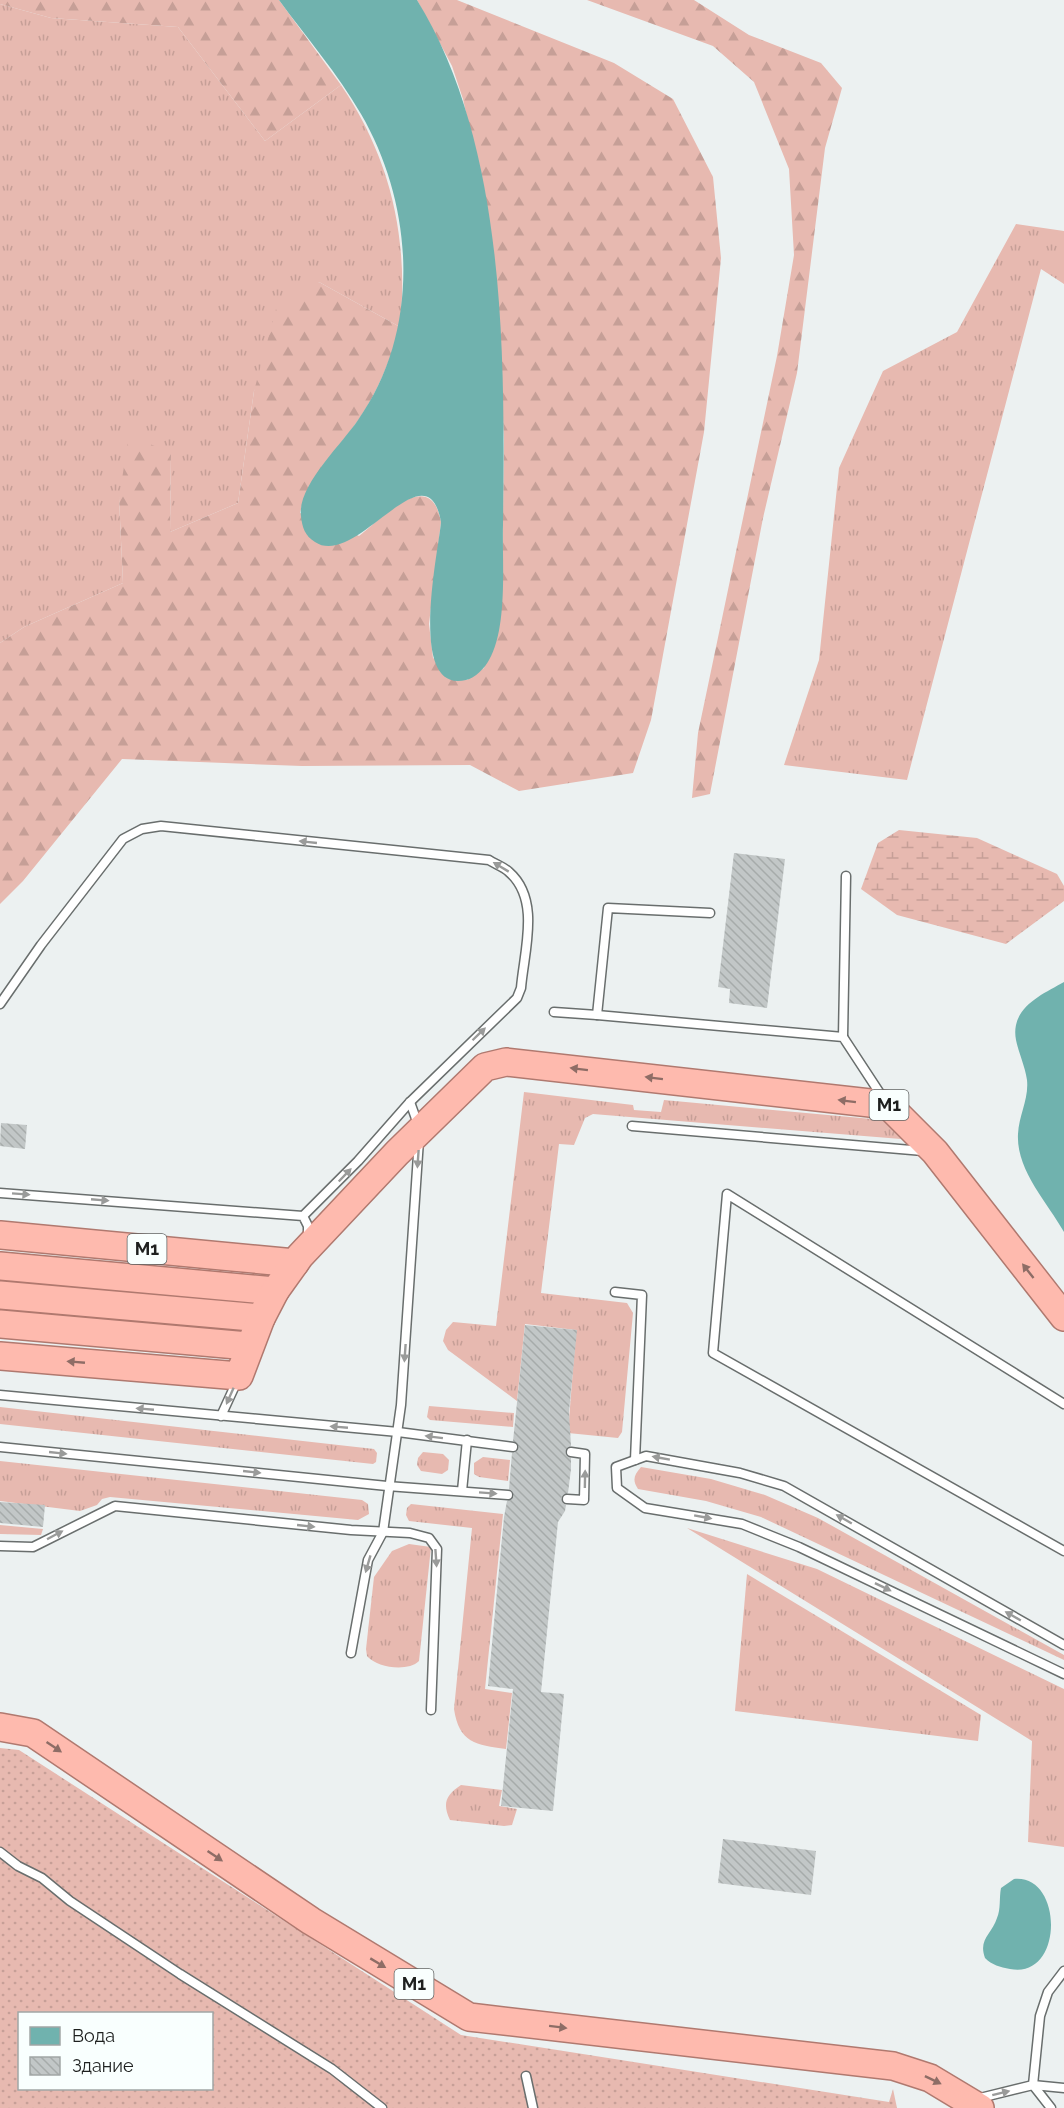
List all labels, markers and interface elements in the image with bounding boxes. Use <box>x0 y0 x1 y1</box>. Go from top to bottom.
one-way arrow <box>299 837 318 847</box>
one-way arrow <box>492 862 509 872</box>
one-way arrow <box>471 1027 485 1041</box>
one-way arrow <box>569 1064 588 1074</box>
one-way arrow <box>644 1073 663 1082</box>
road number: М1 <box>870 1090 908 1120</box>
one-way arrow <box>838 1096 857 1105</box>
one-way arrow <box>413 1149 423 1168</box>
one-way arrow <box>337 1169 351 1183</box>
one-way arrow <box>11 1190 30 1199</box>
one-way arrow <box>91 1196 110 1205</box>
road number: М1 <box>128 1234 166 1264</box>
one-way arrow <box>1022 1263 1034 1279</box>
one-way arrow <box>400 1344 410 1363</box>
one-way arrow <box>66 1357 85 1367</box>
one-way arrow <box>225 1387 235 1405</box>
one-way arrow <box>136 1404 155 1414</box>
one-way arrow <box>330 1422 349 1432</box>
one-way arrow <box>425 1432 444 1441</box>
one-way arrow <box>49 1448 68 1458</box>
one-way arrow <box>651 1453 670 1462</box>
one-way arrow <box>243 1467 262 1477</box>
one-way arrow <box>580 1469 589 1488</box>
one-way arrow <box>478 1488 497 1498</box>
one-way arrow <box>693 1513 712 1522</box>
one-way arrow <box>835 1514 852 1524</box>
one-way arrow <box>296 1521 315 1530</box>
one-way arrow <box>47 1530 64 1540</box>
one-way arrow <box>432 1549 441 1568</box>
one-way arrow <box>363 1555 372 1573</box>
one-way arrow <box>875 1583 892 1592</box>
one-way arrow <box>1004 1611 1021 1621</box>
one-way arrow <box>45 1741 61 1753</box>
one-way arrow <box>207 1850 223 1862</box>
one-way arrow <box>370 1957 386 1968</box>
road number: М1 <box>394 1969 434 1999</box>
legend <box>18 2012 213 2090</box>
one-way arrow <box>549 2023 568 2032</box>
text: Вода <box>72 2025 115 2046</box>
text: Здание <box>72 2055 134 2076</box>
one-way arrow <box>925 2075 942 2085</box>
one-way arrow <box>992 2088 1010 2097</box>

